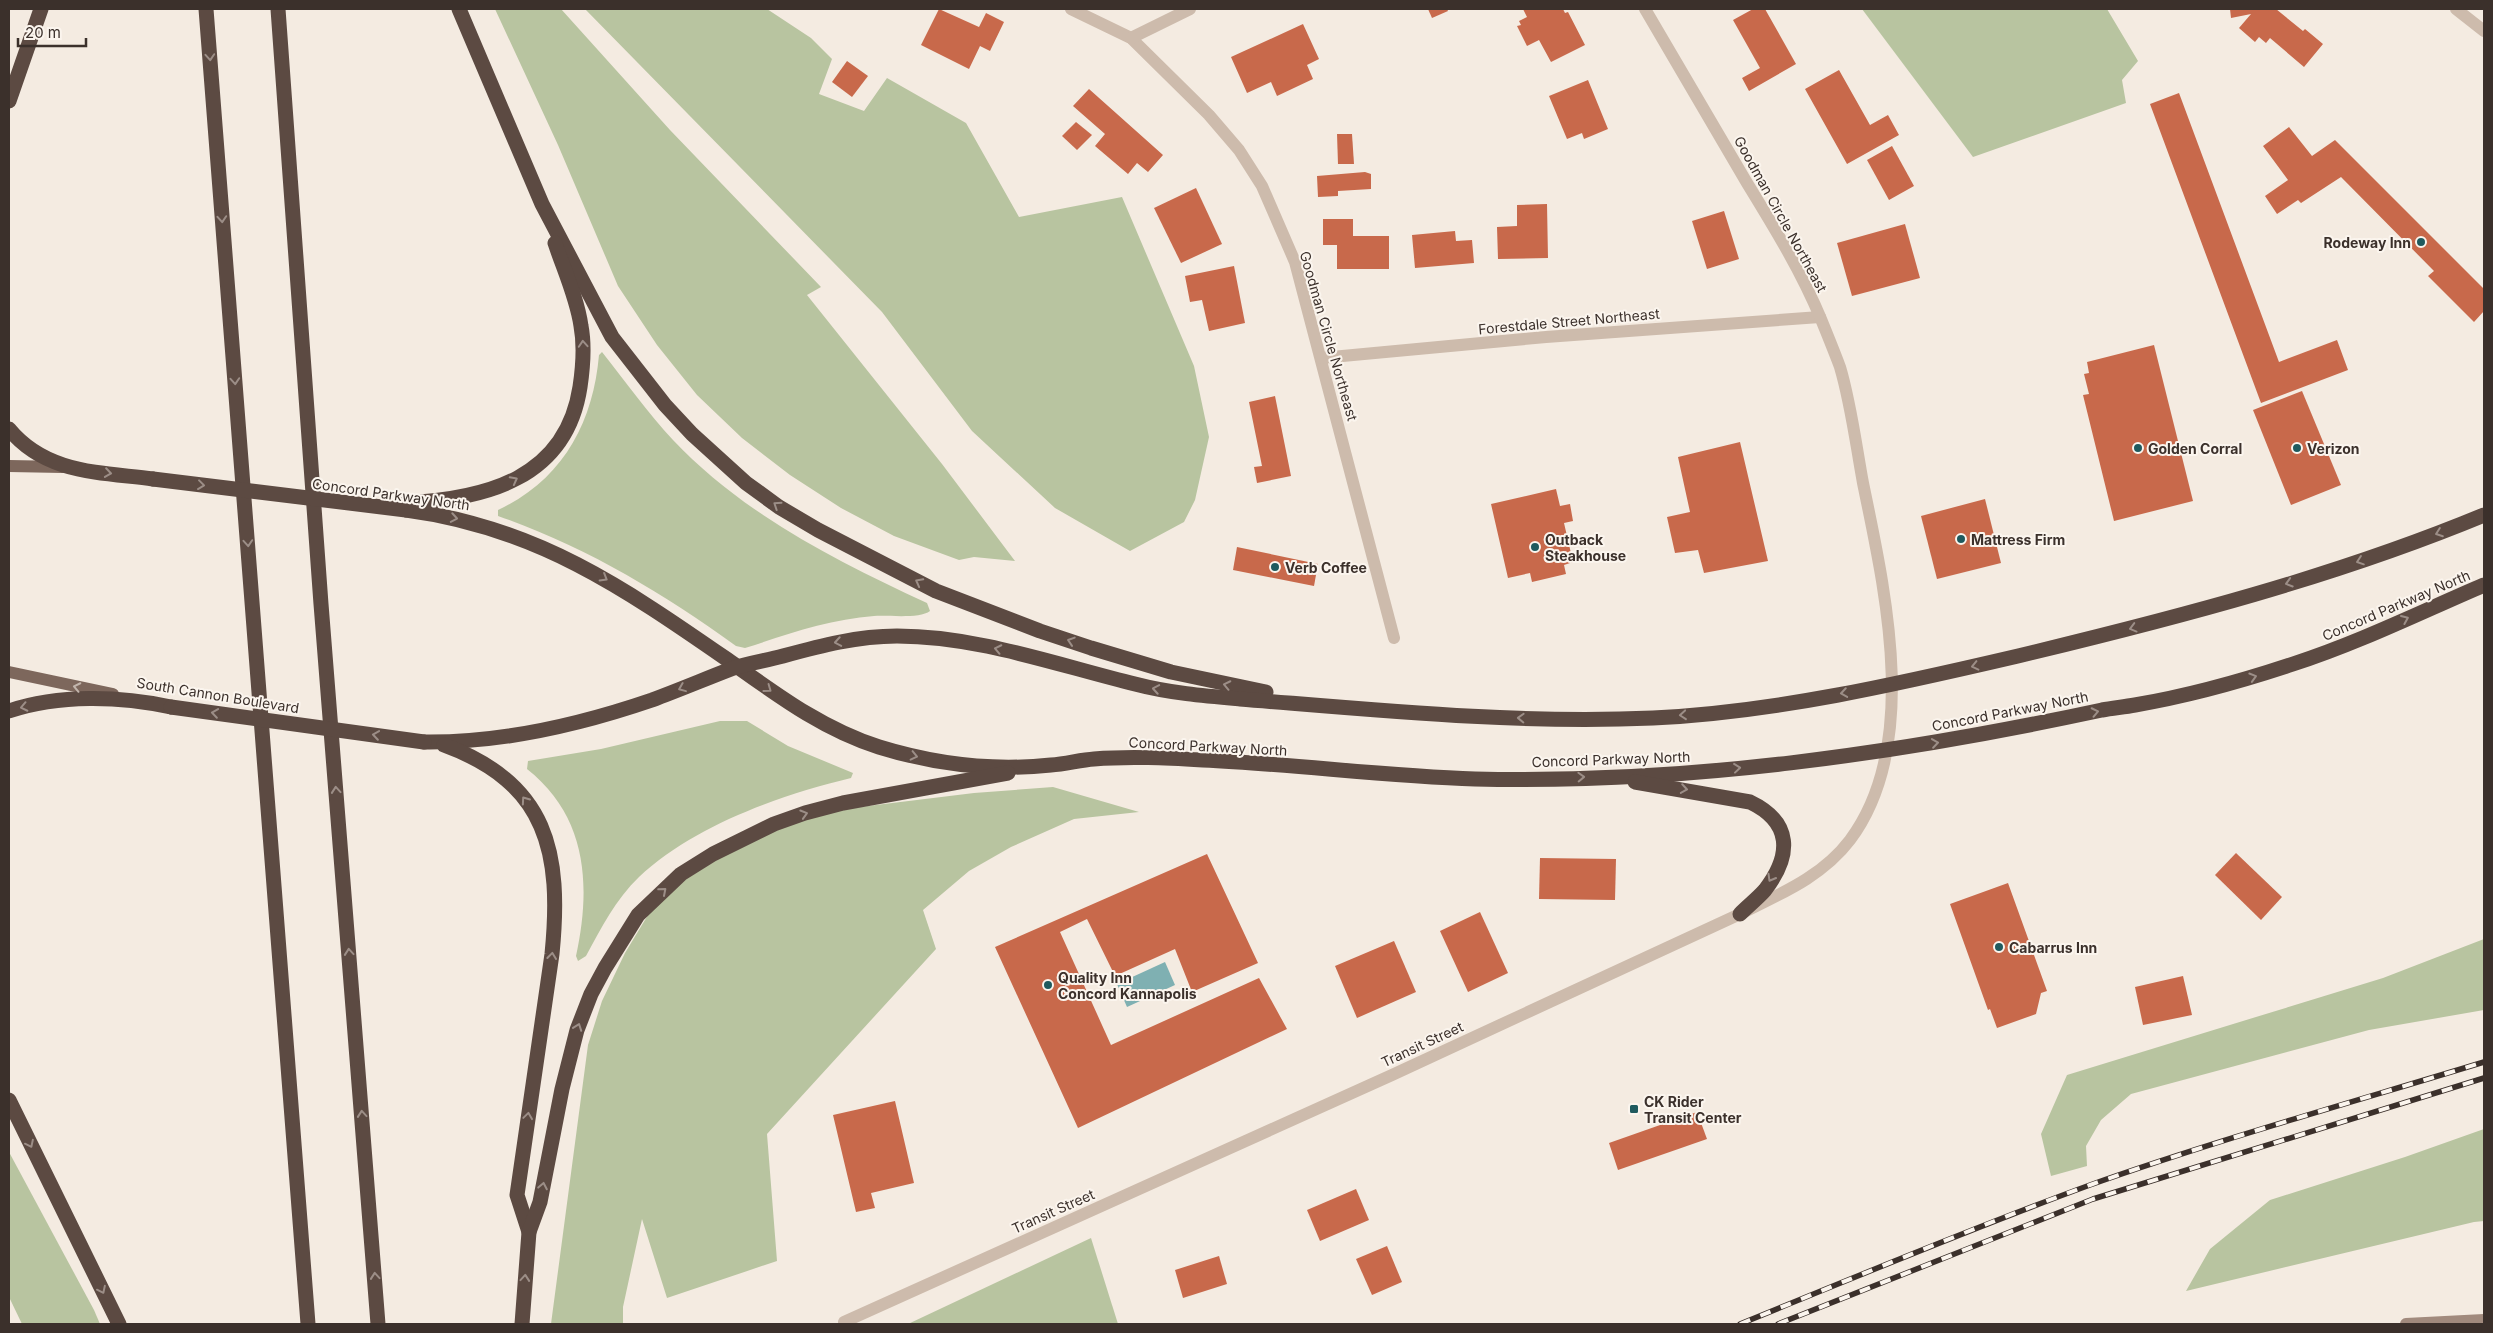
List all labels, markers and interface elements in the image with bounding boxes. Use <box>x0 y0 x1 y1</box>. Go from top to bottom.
scale bar <box>18 15 85 47</box>
text: 20 m <box>25 23 61 42</box>
one-way arrow <box>204 54 215 62</box>
street label: Goodman Circle Northeast <box>1731 133 1831 295</box>
one-way arrow <box>217 216 228 224</box>
place label: Rodeway Inn <box>2324 234 2411 251</box>
marker: Rodeway Inn <box>2415 236 2427 248</box>
street label: Goodman Circle Northeast <box>1297 249 1361 423</box>
street label: Forestdale Street Northeast <box>1478 305 1661 337</box>
one-way arrow <box>577 340 588 348</box>
one-way arrow <box>229 378 240 386</box>
place label: Golden Corral <box>2148 440 2242 457</box>
place label: Verizon <box>2307 440 2360 457</box>
marker: Golden Corral <box>2132 442 2144 454</box>
marker: Verizon <box>2291 442 2303 454</box>
one-way arrow <box>104 467 112 478</box>
street label: Concord Parkway North <box>311 475 471 513</box>
one-way arrow <box>509 476 518 486</box>
one-way arrow <box>198 479 206 490</box>
one-way arrow <box>773 502 783 511</box>
one-way arrow <box>450 512 459 522</box>
one-way arrow <box>2435 527 2444 537</box>
place label: Outback Steakhouse <box>1545 531 1626 564</box>
place label: Mattress Firm <box>1971 531 2065 548</box>
marker: Mattress Firm <box>1955 533 1967 545</box>
one-way arrow <box>242 540 253 548</box>
marker: Outback Steakhouse <box>1529 541 1541 553</box>
one-way arrow <box>2356 555 2365 565</box>
place label: Verb Coffee <box>1285 559 1367 576</box>
marker: Verb Coffee <box>1269 561 1281 573</box>
street label: Concord Parkway North <box>2319 566 2473 644</box>
one-way arrow <box>599 572 608 582</box>
one-way arrow <box>916 578 925 588</box>
one-way arrow <box>2285 578 2294 588</box>
one-way arrow <box>2400 615 2409 626</box>
one-way arrow <box>2128 622 2137 633</box>
one-way arrow <box>833 637 842 647</box>
one-way arrow <box>1067 637 1076 647</box>
one-way arrow <box>994 645 1003 655</box>
one-way arrow <box>1970 660 1979 671</box>
one-way arrow <box>2249 672 2257 682</box>
street label: South Cannon Boulevard <box>136 674 300 716</box>
one-way arrow <box>1223 680 1232 691</box>
one-way arrow <box>73 682 82 693</box>
one-way arrow <box>678 682 687 692</box>
one-way arrow <box>762 683 772 692</box>
one-way arrow <box>1152 684 1161 694</box>
street label: Concord Parkway North <box>1930 687 2090 735</box>
one-way arrow <box>1840 688 1848 698</box>
one-way arrow <box>19 701 28 712</box>
one-way arrow <box>2090 707 2099 718</box>
one-way arrow <box>210 708 218 719</box>
one-way arrow <box>1679 710 1687 721</box>
one-way arrow <box>1517 713 1524 723</box>
one-way arrow <box>371 730 379 741</box>
street label: Concord Parkway North <box>1128 733 1288 759</box>
one-way arrow <box>1931 738 1940 748</box>
street label: Concord Parkway North <box>1531 748 1691 770</box>
one-way arrow <box>910 750 919 761</box>
one-way arrow <box>1733 763 1741 774</box>
one-way arrow <box>1578 772 1585 782</box>
one-way arrow <box>1679 784 1688 794</box>
one-way arrow <box>331 785 342 793</box>
one-way arrow <box>522 796 531 806</box>
one-way arrow <box>800 809 808 819</box>
one-way arrow <box>1768 873 1778 882</box>
one-way arrow <box>657 887 666 896</box>
place label: Cabarrus Inn <box>2009 939 2097 956</box>
marker: Cabarrus Inn <box>1993 941 2005 953</box>
one-way arrow <box>344 947 355 955</box>
one-way arrow <box>546 951 557 959</box>
place label: Quality Inn Concord Kannapolis <box>1058 969 1197 1002</box>
marker: Quality Inn Concord Kannapolis <box>1042 979 1054 991</box>
street label: Transit Street <box>1378 1017 1466 1070</box>
one-way arrow <box>572 1024 582 1032</box>
place label: CK Rider Transit Center <box>1644 1093 1742 1126</box>
marker: CK Rider Transit Center <box>1628 1103 1640 1115</box>
one-way arrow <box>356 1109 367 1117</box>
one-way arrow <box>523 1112 533 1121</box>
one-way arrow <box>24 1139 34 1148</box>
one-way arrow <box>538 1182 548 1190</box>
street label: Transit Street <box>1009 1185 1097 1237</box>
one-way arrow <box>369 1271 380 1279</box>
one-way arrow <box>520 1274 531 1282</box>
one-way arrow <box>96 1284 106 1293</box>

